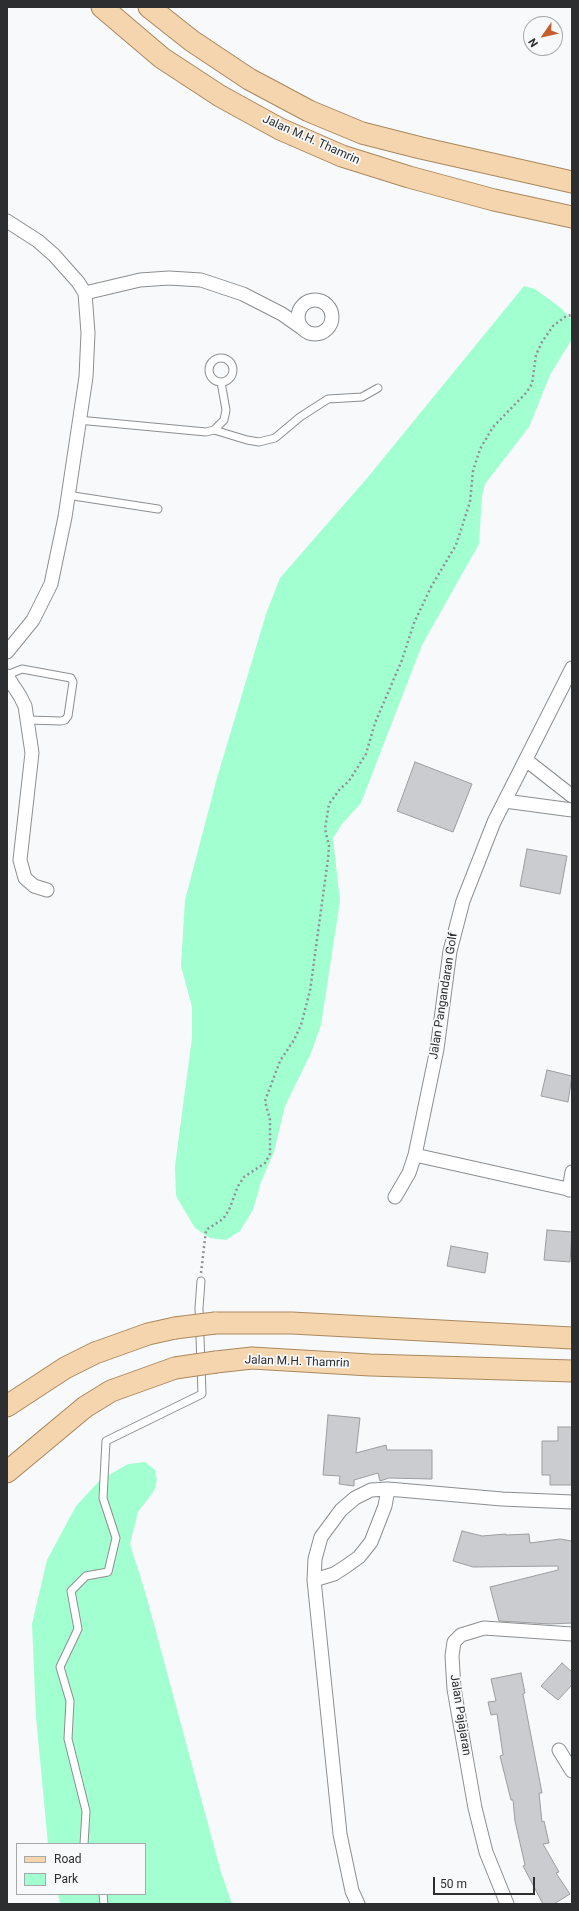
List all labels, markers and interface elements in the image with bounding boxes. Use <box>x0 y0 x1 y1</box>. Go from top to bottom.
north arrow <box>523 16 563 56</box>
text: N <box>526 36 541 49</box>
street label: Jalan M.H. Thamrin <box>260 112 362 168</box>
street label: Jalan Pangandaran Golf <box>427 932 461 1060</box>
street label: Jalan M.H. Thamrin <box>244 1353 350 1371</box>
street label: Jalan Pajajaran <box>446 1673 474 1757</box>
legend <box>16 1843 146 1895</box>
text: Road <box>54 1852 82 1866</box>
scale bar <box>435 1869 537 1895</box>
text: Park <box>54 1872 78 1886</box>
text: 50 m <box>440 1877 467 1891</box>

